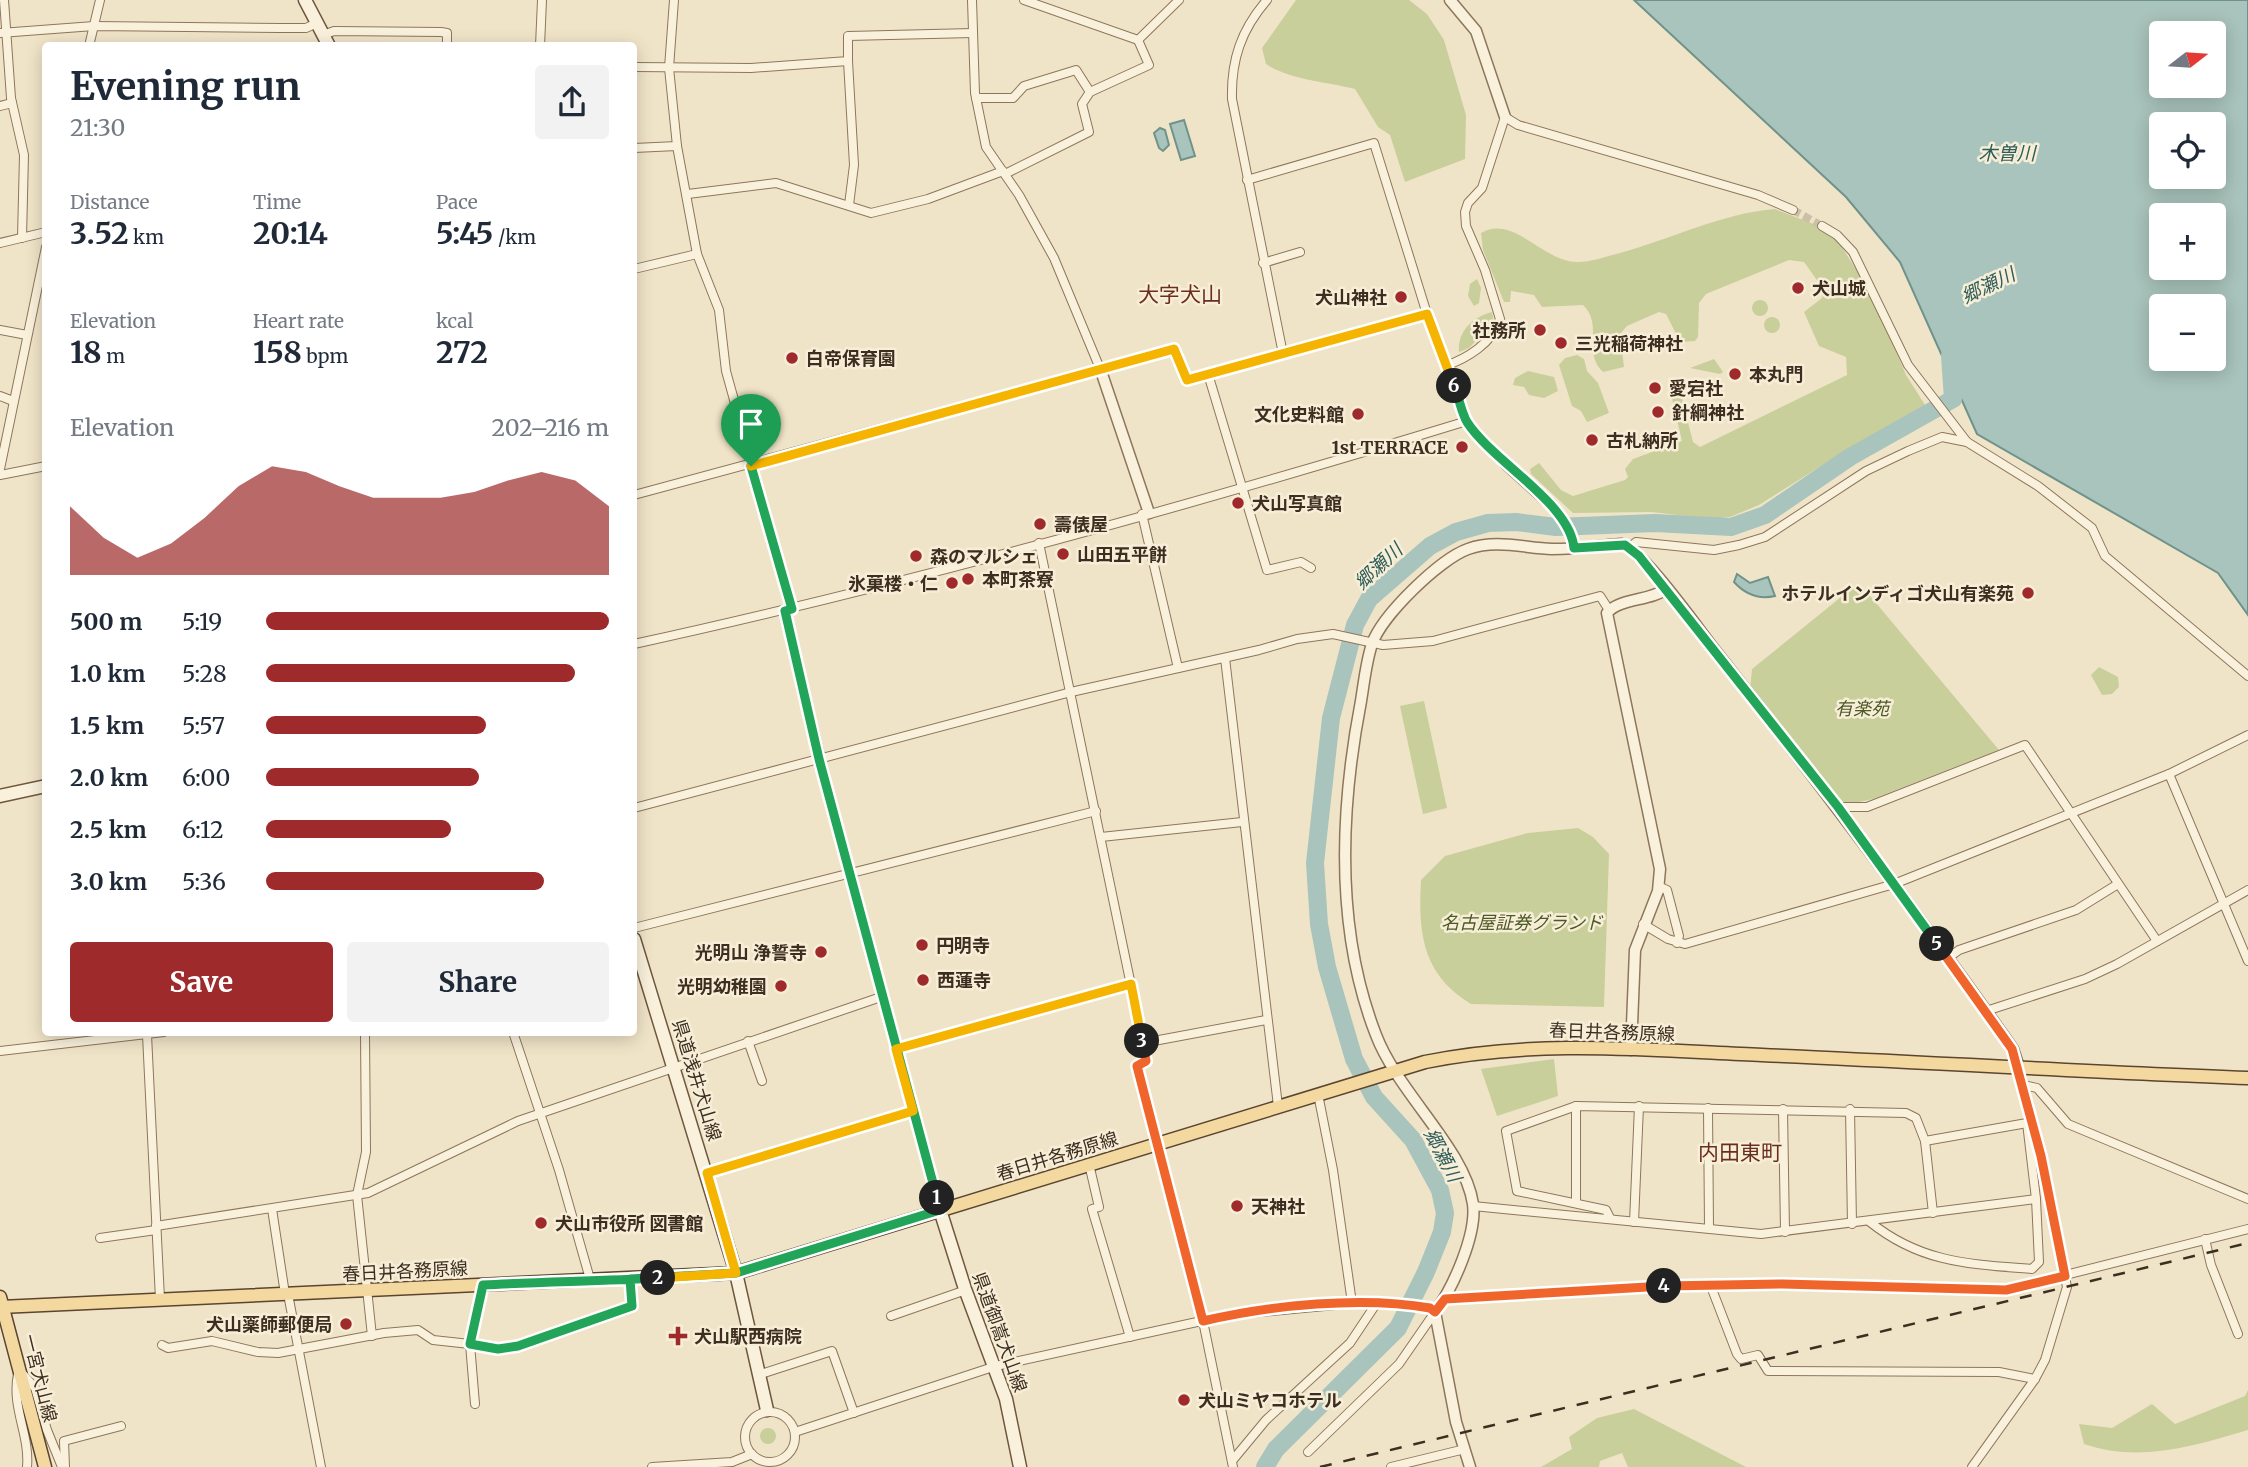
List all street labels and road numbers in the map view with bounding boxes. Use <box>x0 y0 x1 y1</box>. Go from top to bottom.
street label: 県道浅井犬山線 <box>668 1016 726 1144</box>
street label: 春日井各務原線 <box>1549 1018 1675 1046</box>
street label: 春日井各務原線 <box>993 1127 1121 1185</box>
street label: 春日井各務原線 <box>341 1256 469 1286</box>
street label: 県道御嵩犬山線 <box>968 1269 1032 1395</box>
street label: 一宮犬山線 <box>18 1332 62 1424</box>

